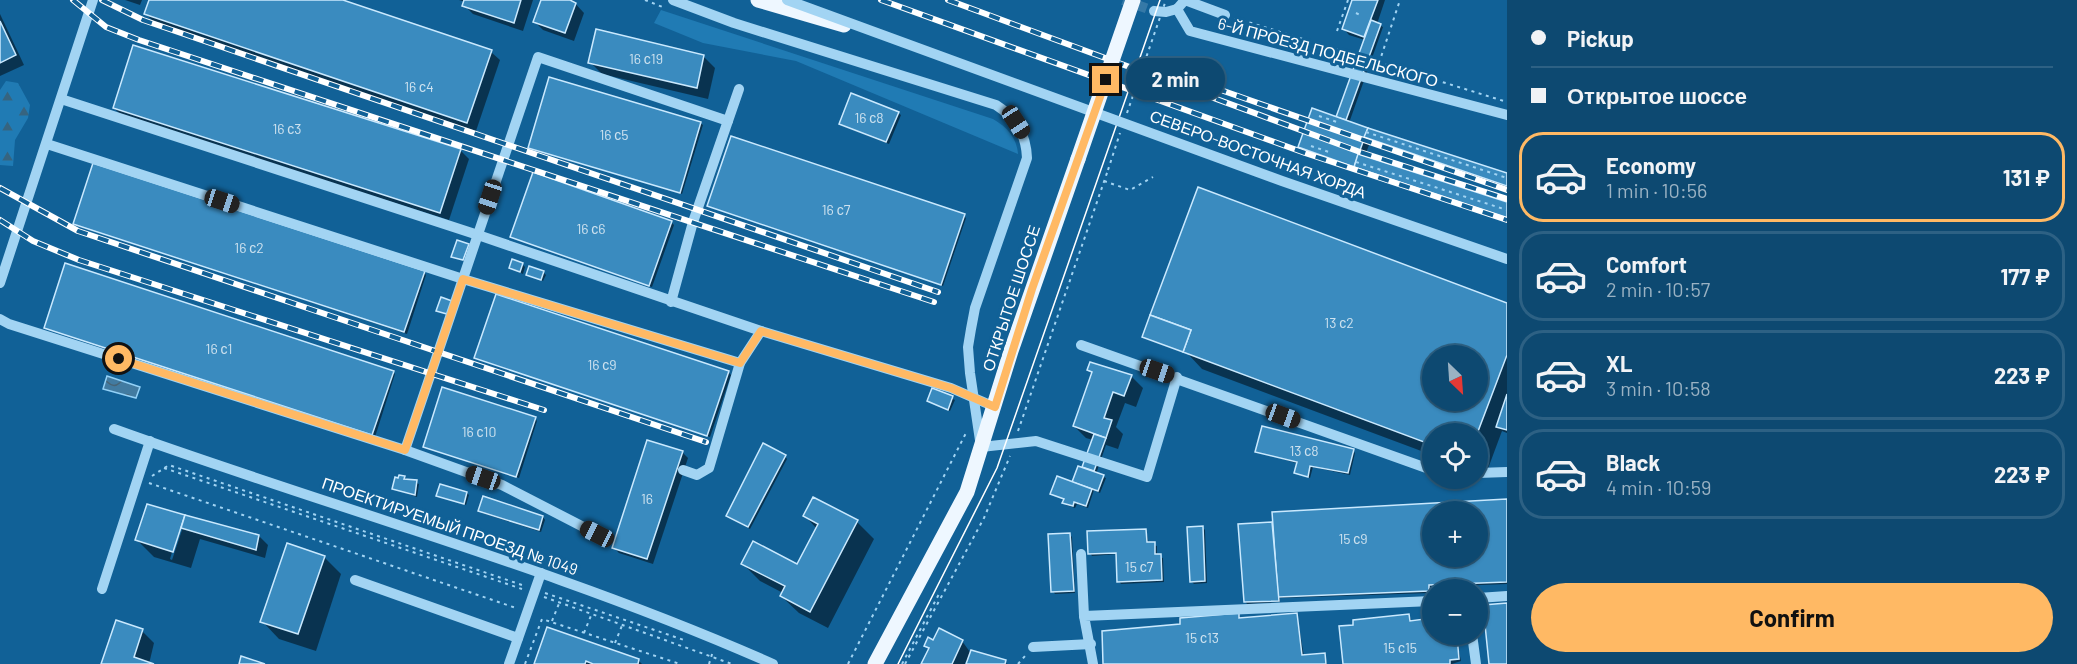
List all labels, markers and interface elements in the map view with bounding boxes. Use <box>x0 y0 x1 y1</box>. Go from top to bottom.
street label: 6-Й ПРОЕЗД ПОДБЕЛЬСКОГО <box>1216 13 1440 90</box>
text: Pickup <box>1567 25 1634 51</box>
house number: 16 с19 <box>629 50 663 67</box>
callout: 2 min <box>1127 59 1226 101</box>
route end <box>1092 66 1119 93</box>
text: 2 min <box>1152 67 1199 91</box>
house number: 16 с4 <box>404 78 434 95</box>
text: Открытое шоссе <box>1567 82 1747 108</box>
car <box>999 102 1033 142</box>
street label: СЕВЕРО-ВОСТОЧНАЯ ХОРДА <box>1147 105 1369 202</box>
house number: 16 с8 <box>854 109 884 126</box>
house number: 16 с3 <box>272 120 302 137</box>
house number: 16 с5 <box>599 126 629 143</box>
icon: car <box>1534 150 1588 204</box>
text: Economy <box>1606 152 1696 178</box>
text: 131 ₽ <box>2003 164 2050 190</box>
car <box>476 177 504 217</box>
text: 1 min · 10:56 <box>1606 178 1707 202</box>
car <box>202 187 242 215</box>
house number: 16 с7 <box>822 201 851 218</box>
house number: 16 с6 <box>576 220 606 237</box>
street label: ОТКРЫТОЕ ШОССЕ <box>978 222 1043 373</box>
house number: 16 с2 <box>234 239 264 256</box>
icon: car <box>1534 249 1588 303</box>
text: Comfort <box>1606 251 1687 277</box>
text: 177 ₽ <box>2001 263 2050 289</box>
text: 2 min · 10:57 <box>1606 277 1710 301</box>
house number: 13 с2 <box>1324 314 1354 331</box>
house number: 16 с1 <box>206 340 232 357</box>
route start <box>105 345 132 372</box>
north arrow <box>1422 345 1488 411</box>
map controls <box>1422 345 1488 645</box>
icon: car <box>1534 348 1588 402</box>
text: XL <box>1606 350 1632 376</box>
house number: 16 с9 <box>587 356 617 373</box>
car <box>1137 357 1177 385</box>
text: 223 ₽ <box>1994 362 2050 388</box>
text: 3 min · 10:58 <box>1606 376 1711 400</box>
car <box>1263 401 1303 431</box>
house number: 16 с10 <box>462 423 496 440</box>
button: locate <box>1422 423 1488 489</box>
house number: 13 с8 <box>1289 442 1319 459</box>
icon: car <box>1534 447 1588 501</box>
text: Black <box>1606 449 1660 475</box>
text: 223 ₽ <box>1994 461 2050 487</box>
car <box>463 464 503 492</box>
street label: ПРОЕКТИРУЕМЫЙ ПРОЕЗД № 1049 <box>320 473 581 578</box>
text: 4 min · 10:59 <box>1606 475 1711 499</box>
house number: 16 <box>641 490 653 507</box>
button: + <box>1422 501 1488 567</box>
car <box>577 518 617 550</box>
house number: 15 с9 <box>1338 530 1368 547</box>
house number: 15 с7 <box>1125 558 1154 575</box>
button: − <box>1422 579 1488 645</box>
button: Confirm <box>1531 583 2053 652</box>
house number: 15 с13 <box>1185 629 1219 646</box>
house number: 15 с15 <box>1383 639 1417 656</box>

